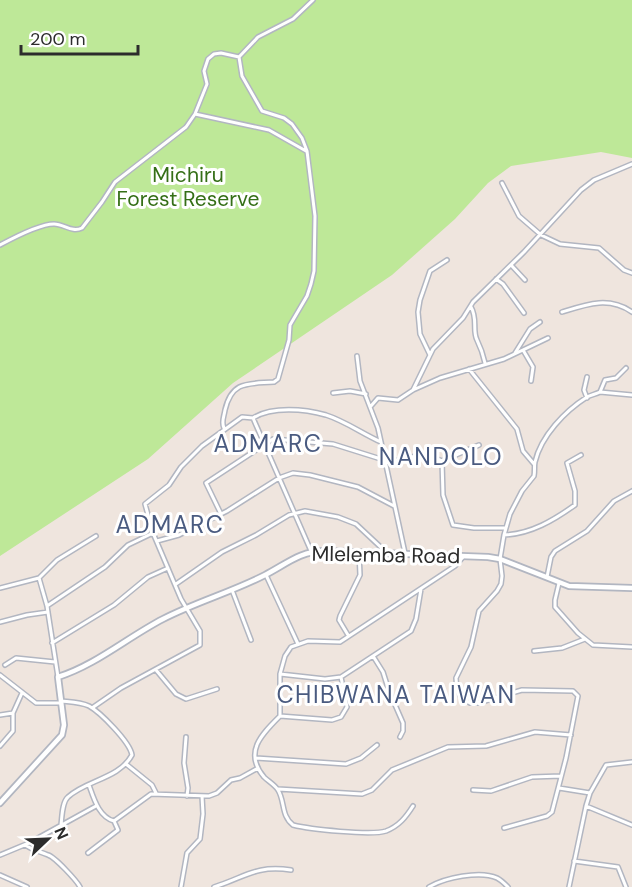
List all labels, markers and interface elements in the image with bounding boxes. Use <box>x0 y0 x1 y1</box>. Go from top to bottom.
scale bar <box>21 18 138 56</box>
text: 200 m <box>30 27 86 51</box>
park label: Michiru Forest Reserve <box>117 161 260 213</box>
district label: ADMARC <box>213 428 323 459</box>
district label: NANDOLO <box>379 441 503 472</box>
district label: ADMARC <box>115 509 225 540</box>
street label: Mlelemba Road <box>311 540 461 570</box>
district label: CHIBWANA TAIWAN <box>276 679 516 710</box>
north arrow <box>18 809 78 869</box>
text: N <box>49 824 73 843</box>

